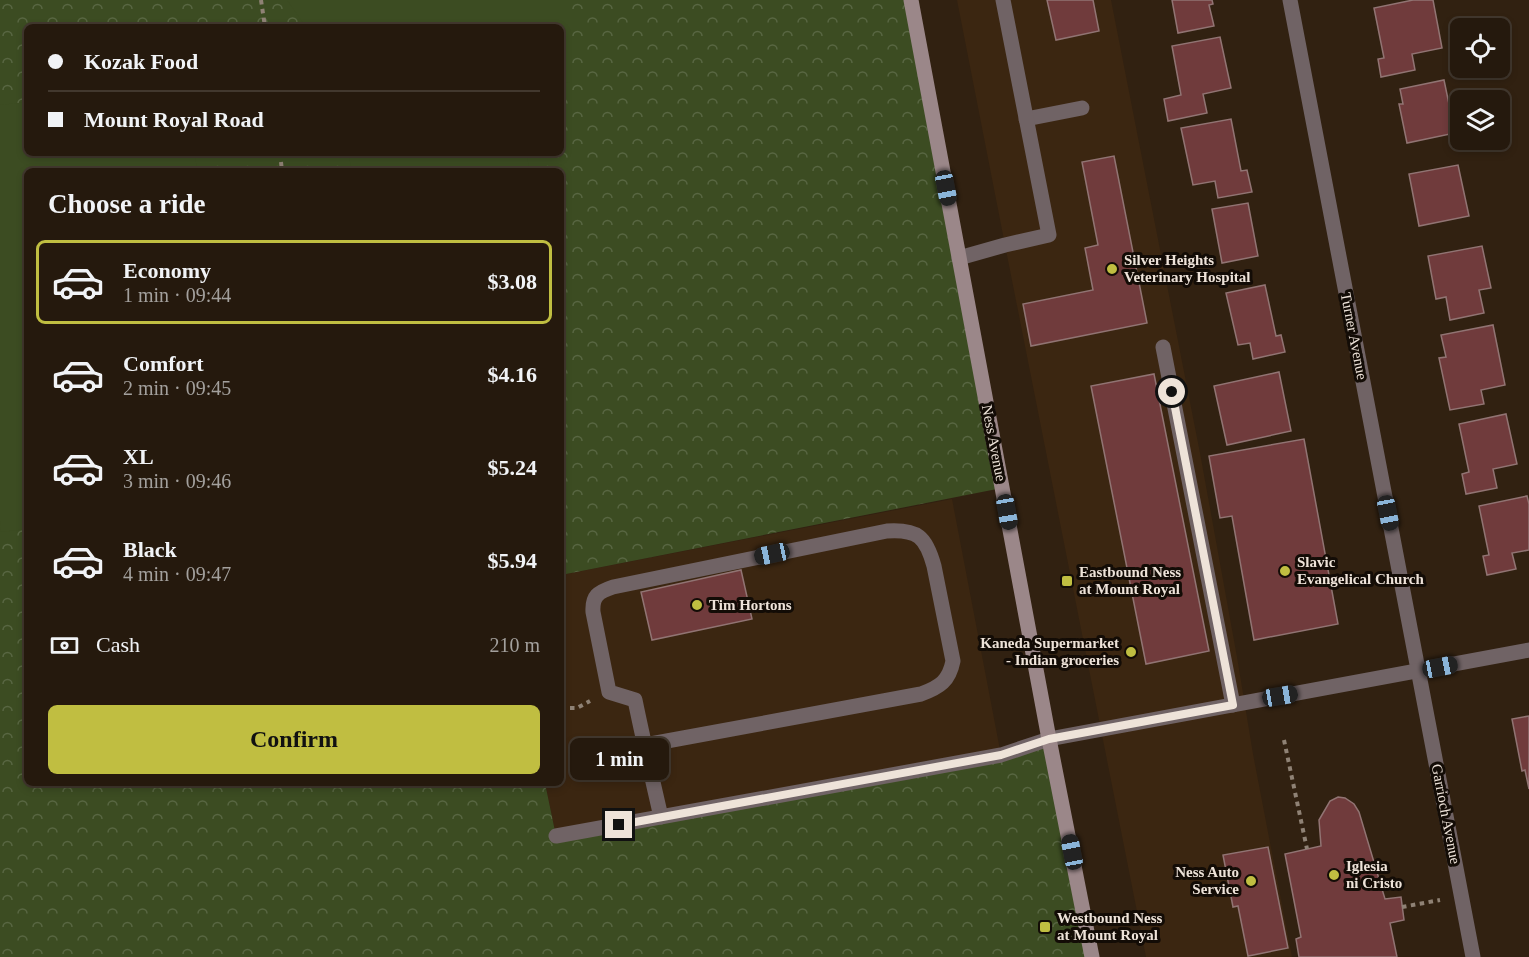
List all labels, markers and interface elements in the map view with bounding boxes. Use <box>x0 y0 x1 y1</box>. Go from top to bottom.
map controls <box>1450 18 1510 150</box>
button: locate <box>1450 18 1510 78</box>
text: Kozak Food <box>84 49 198 74</box>
button: layers <box>1450 90 1510 150</box>
text: Mount Royal Road <box>84 107 264 132</box>
car <box>934 169 958 207</box>
text: Choose a ride <box>48 189 206 219</box>
place label: Silver Heights Veterinary Hospital <box>1124 252 1251 285</box>
icon: car <box>51 255 105 309</box>
text: Economy <box>123 258 211 283</box>
marker: Silver Heights Veterinary Hospital <box>1105 262 1119 276</box>
text: $3.08 <box>488 269 537 294</box>
text: 1 min · 09:44 <box>123 284 231 306</box>
street label: Turner Avenue <box>1338 291 1370 381</box>
icon: car <box>51 348 105 402</box>
text: Comfort <box>123 351 204 376</box>
text: $4.16 <box>488 362 537 387</box>
text: 2 min · 09:45 <box>123 377 231 399</box>
route start <box>1158 378 1185 405</box>
street label: Ness Avenue <box>979 403 1009 483</box>
icon: car <box>51 441 105 495</box>
text: XL <box>123 444 154 469</box>
text: $5.24 <box>488 455 537 480</box>
text: 3 min · 09:46 <box>123 470 231 492</box>
car <box>995 493 1019 531</box>
car <box>1376 494 1400 532</box>
icon: car <box>51 534 105 588</box>
text: Black <box>123 537 177 562</box>
car <box>753 541 791 567</box>
text: $5.94 <box>488 548 537 573</box>
place label: Slavic Evangelical Church <box>1297 554 1424 587</box>
text: 4 min · 09:47 <box>123 563 231 585</box>
place label: Eastbound Ness at Mount Royal <box>1079 564 1181 597</box>
marker: Slavic Evangelical Church <box>1278 564 1292 578</box>
marker: Eastbound Ness at Mount Royal <box>1060 574 1074 588</box>
place label: Tim Hortons <box>709 597 792 613</box>
marker: Tim Hortons <box>690 598 704 612</box>
icon: cash <box>48 629 81 662</box>
text: Cash <box>96 632 140 657</box>
text: 210 m <box>489 634 540 656</box>
place label: Kaneda Supermarket - Indian groceries <box>980 635 1119 668</box>
marker: Kaneda Supermarket - Indian groceries <box>1124 645 1138 659</box>
car <box>1421 655 1459 679</box>
car <box>1261 684 1299 708</box>
button: Confirm <box>48 705 540 774</box>
callout: 1 min <box>570 738 668 780</box>
text: 1 min <box>595 748 644 770</box>
street label: Garrioch Avenue <box>1428 763 1464 866</box>
route end <box>605 811 632 838</box>
car <box>1060 833 1084 871</box>
place label: Iglesia ni Cristo <box>1346 858 1402 891</box>
place label: Ness Auto Service <box>1175 864 1239 897</box>
marker: Iglesia ni Cristo <box>1327 868 1341 882</box>
marker: Ness Auto Service <box>1244 874 1258 888</box>
place label: Westbound Ness at Mount Royal <box>1057 910 1163 943</box>
marker: Westbound Ness at Mount Royal <box>1038 920 1052 934</box>

